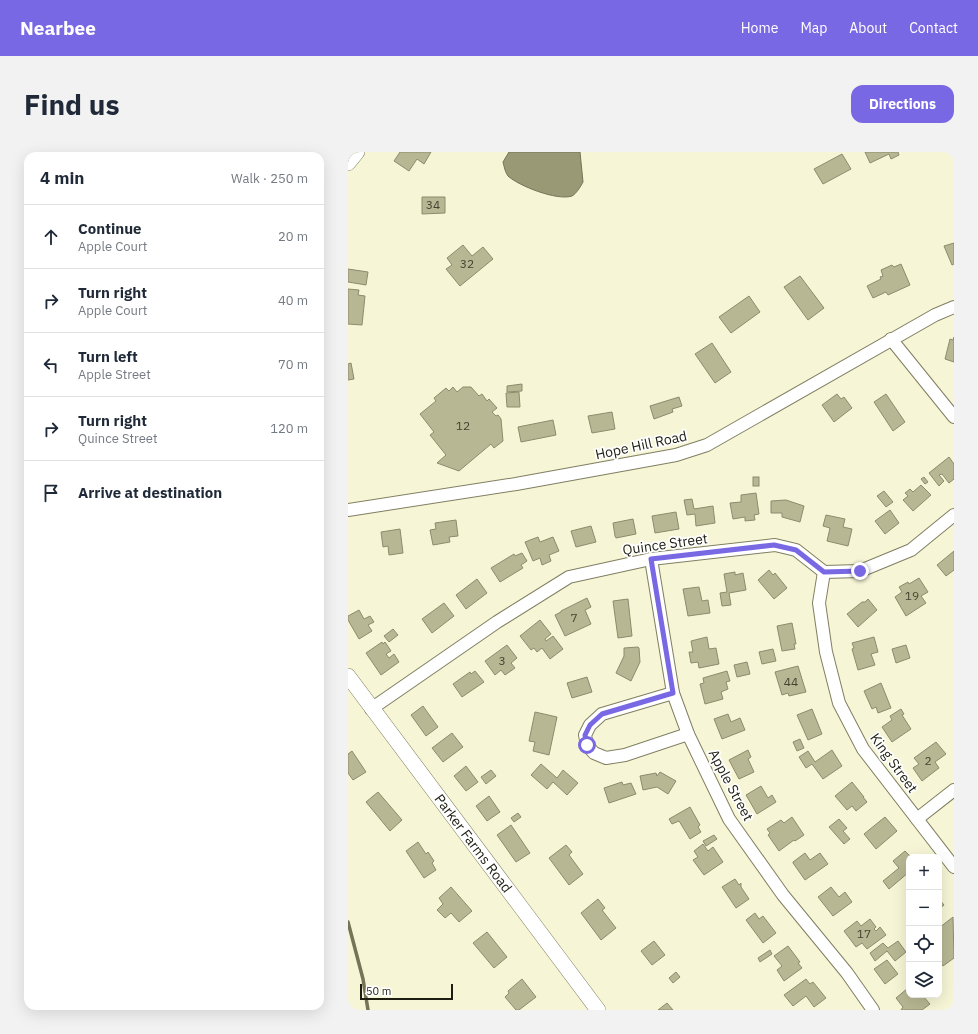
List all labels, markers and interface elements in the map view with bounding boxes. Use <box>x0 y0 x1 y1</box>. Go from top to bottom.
text: Nearbee <box>20 16 96 40</box>
text: Home <box>741 19 778 37</box>
text: Map <box>800 19 827 37</box>
text: About <box>849 19 887 37</box>
text: Contact <box>909 19 958 37</box>
button: Directions <box>851 85 954 123</box>
text: Find us <box>24 86 120 123</box>
text: 4 min <box>40 167 84 189</box>
text: Walk · 250 m <box>231 170 308 187</box>
house number: 34 <box>426 197 440 212</box>
text: Continue <box>78 219 142 238</box>
icon: ahead <box>40 226 62 248</box>
text: 20 m <box>278 228 308 245</box>
text: Apple Court <box>78 238 147 255</box>
house number: 32 <box>460 256 474 271</box>
text: Turn right <box>78 283 147 302</box>
icon: right <box>40 290 62 312</box>
text: 40 m <box>278 292 308 309</box>
text: Apple Court <box>78 302 147 319</box>
text: Turn left <box>78 347 138 366</box>
icon: left <box>40 354 62 376</box>
text: 70 m <box>278 356 308 373</box>
text: Apple Street <box>78 366 151 383</box>
text: Turn right <box>78 411 147 430</box>
icon: right <box>40 418 62 440</box>
house number: 12 <box>456 418 470 433</box>
text: 120 m <box>270 420 308 437</box>
street label: Hope Hill Road <box>593 426 689 464</box>
text: Quince Street <box>78 430 158 447</box>
icon: arrive <box>40 482 62 504</box>
text: Arrive at destination <box>78 483 222 502</box>
street label: Quince Street <box>621 529 709 559</box>
route end <box>851 562 869 580</box>
house number: 19 <box>905 588 919 603</box>
house number: 7 <box>570 610 578 625</box>
house number: 3 <box>498 653 506 668</box>
house number: 44 <box>784 674 798 689</box>
street label: King Street <box>866 730 922 796</box>
route start <box>578 736 596 754</box>
street label: Apple Street <box>705 746 757 824</box>
house number: 2 <box>924 753 932 768</box>
street label: Parker Farms Road <box>430 790 516 896</box>
map controls <box>906 854 942 998</box>
button: + <box>906 854 942 890</box>
button: − <box>906 890 942 926</box>
house number: 17 <box>857 926 871 941</box>
button: locate <box>906 926 942 962</box>
button: layers <box>906 962 942 998</box>
scale bar <box>360 982 453 1001</box>
text: 50 m <box>366 984 391 998</box>

